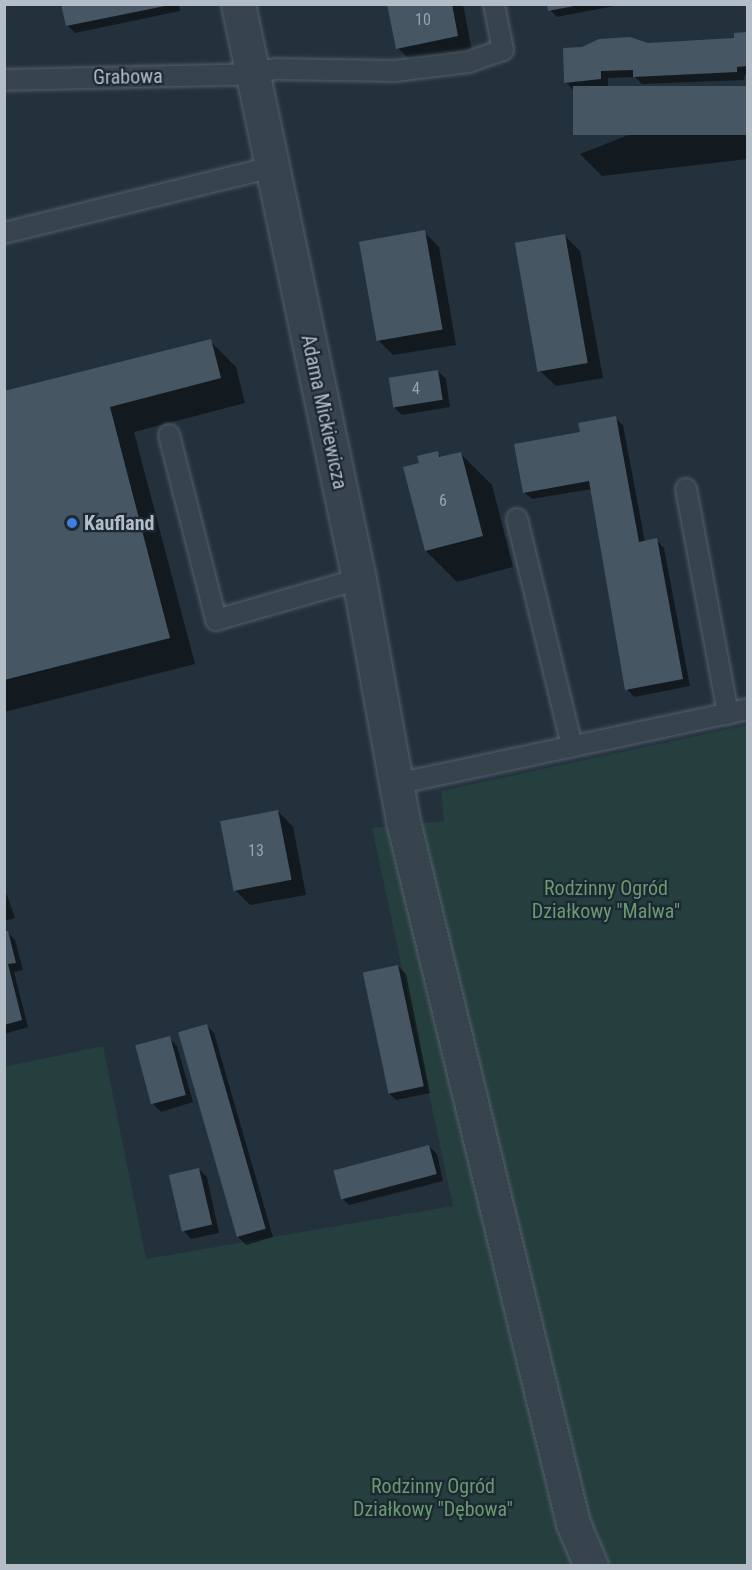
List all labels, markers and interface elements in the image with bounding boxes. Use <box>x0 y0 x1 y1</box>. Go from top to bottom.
house number: 10 <box>415 10 431 30</box>
street label: Grabowa <box>93 64 163 90</box>
street label: Adama Mickiewicza <box>296 333 352 491</box>
house number: 4 <box>412 379 420 399</box>
house number: 6 <box>439 491 447 511</box>
place label: Kaufland <box>84 511 154 535</box>
marker: Kaufland <box>65 516 79 530</box>
house number: 13 <box>248 841 264 861</box>
park label: Rodzinny Ogród Działkowy "Malwa" <box>532 877 680 924</box>
park label: Rodzinny Ogród Działkowy "Dębowa" <box>353 1474 513 1521</box>

